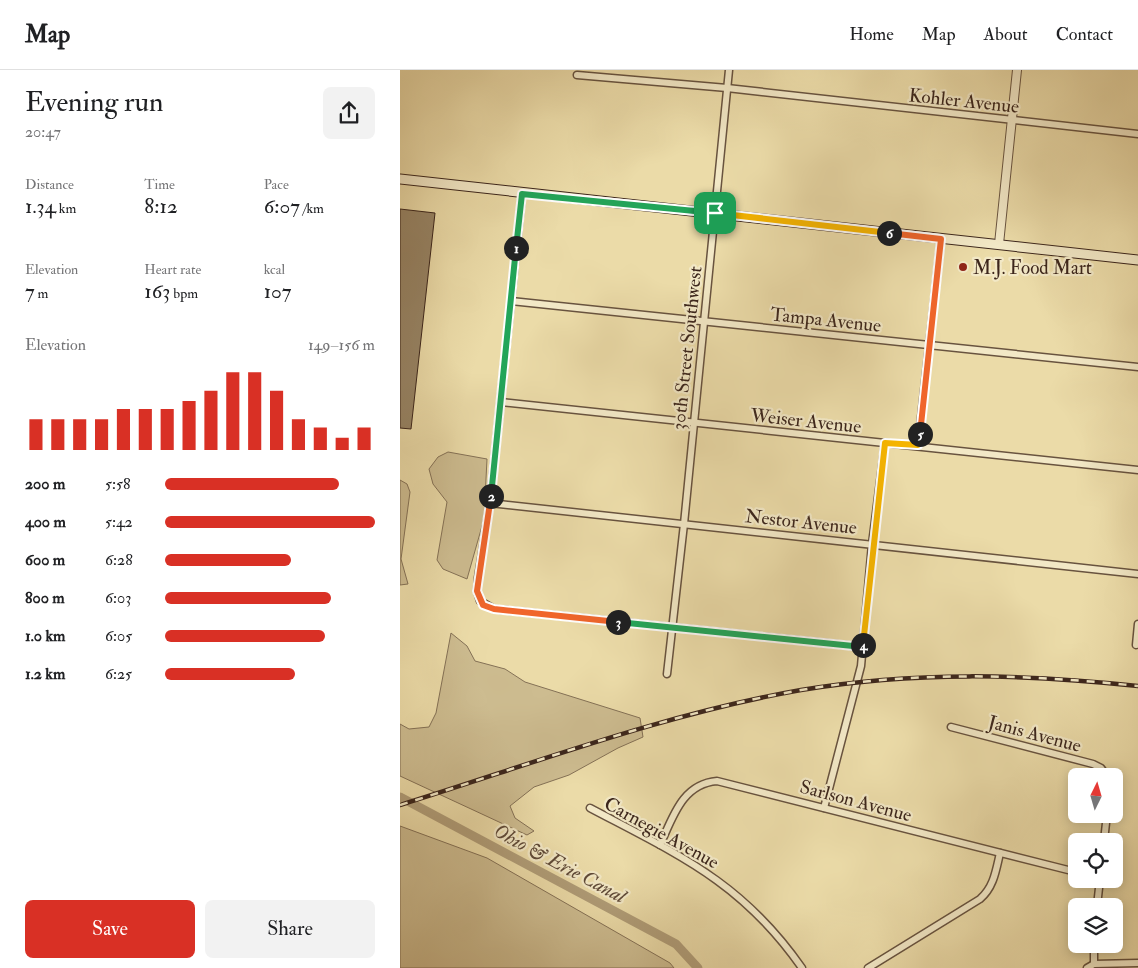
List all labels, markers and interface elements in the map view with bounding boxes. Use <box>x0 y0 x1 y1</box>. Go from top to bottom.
text: Map <box>25 19 70 50</box>
text: Home <box>849 23 894 46</box>
text: Map <box>922 23 956 46</box>
text: About <box>984 23 1028 46</box>
text: Contact <box>1056 23 1113 46</box>
street label: Kohler Avenue <box>908 83 1020 119</box>
text: Evening run <box>25 85 163 120</box>
button: share <box>323 87 375 139</box>
text: 20:47 <box>25 122 61 142</box>
text: Distance <box>25 176 74 193</box>
text: Time <box>144 176 175 193</box>
text: Pace <box>264 176 289 193</box>
pin <box>694 192 736 234</box>
text: 1.34 <box>25 193 56 220</box>
text: 8:12 <box>144 193 178 220</box>
text: 6:07 <box>264 193 300 220</box>
icon: arrive <box>701 199 729 227</box>
text: km <box>56 200 76 217</box>
text: /km <box>300 200 324 217</box>
pin: 6 <box>876 220 902 246</box>
text: 6 <box>886 225 893 242</box>
pin: 1 <box>504 236 528 260</box>
text: 1 <box>514 240 519 257</box>
place label: M.J. Food Mart <box>973 256 1092 280</box>
text: Elevation <box>25 261 78 278</box>
text: Heart rate <box>144 261 201 278</box>
text: kcal <box>264 261 285 278</box>
marker: M.J. Food Mart <box>957 261 969 273</box>
street label: 30th Street Southwest <box>666 265 708 431</box>
text: 7 <box>25 278 35 305</box>
text: 163 <box>144 278 170 305</box>
text: 107 <box>264 278 291 305</box>
text: m <box>35 285 48 302</box>
text: bpm <box>170 285 198 302</box>
street label: Tampa Avenue <box>769 302 882 339</box>
text: Elevation <box>25 335 86 355</box>
text: 149–156 m <box>308 335 375 355</box>
street label: Weiser Avenue <box>748 403 862 439</box>
pin: 5 <box>908 422 932 446</box>
text: 5 <box>917 426 924 443</box>
text: 200 m <box>25 474 65 494</box>
text: 5:58 <box>105 474 131 494</box>
pin: 2 <box>478 484 504 508</box>
text: 2 <box>488 488 495 505</box>
street label: Nestor Avenue <box>744 504 858 540</box>
text: 400 m <box>25 512 66 532</box>
text: 5:42 <box>105 512 133 532</box>
text: 600 m <box>25 550 65 570</box>
text: 6:28 <box>105 550 133 570</box>
text: 800 m <box>25 588 65 608</box>
text: 6:03 <box>105 588 131 608</box>
pin: 3 <box>606 610 630 634</box>
text: 3 <box>616 614 621 631</box>
text: 1.0 km <box>25 626 65 646</box>
text: 6:05 <box>105 626 132 646</box>
pin: 4 <box>850 632 876 658</box>
text: 4 <box>860 637 867 654</box>
text: 1.2 km <box>25 664 65 684</box>
text: 6:25 <box>105 664 132 684</box>
street label: Janis Avenue <box>985 710 1084 758</box>
north arrow <box>1068 768 1122 822</box>
map controls <box>1068 768 1123 953</box>
street label: Sarlson Avenue <box>797 775 914 827</box>
street label: Carnegie Avenue <box>600 791 723 874</box>
water label: Ohio & Erie Canal <box>489 818 632 910</box>
button: locate <box>1068 833 1123 888</box>
button: layers <box>1068 898 1123 953</box>
button: Save <box>25 900 195 958</box>
button: Share <box>205 900 375 958</box>

